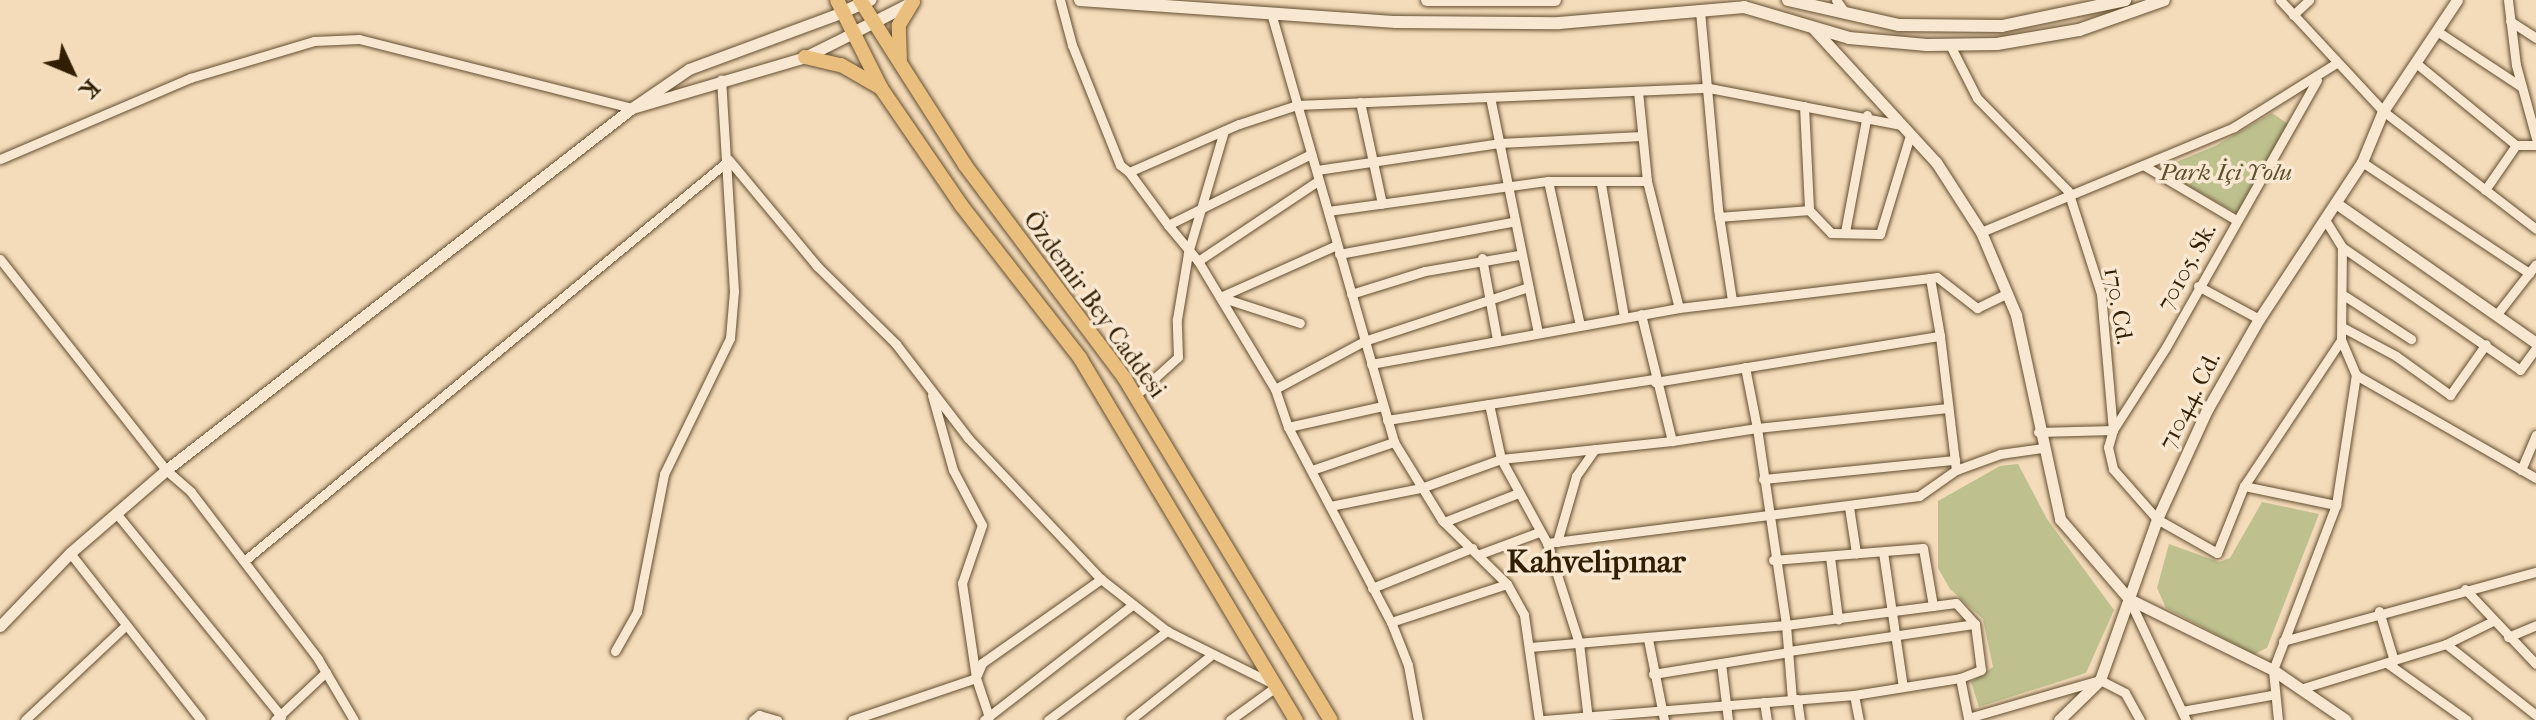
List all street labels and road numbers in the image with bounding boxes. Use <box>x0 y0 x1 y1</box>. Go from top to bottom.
street label: Özdemir Bey Caddesi <box>1017 206 1171 404</box>
street label: 70105. Sk. <box>2151 218 2223 316</box>
street label: 170. Cd. <box>2097 265 2139 347</box>
street label: 71044. Cd. <box>2153 347 2227 455</box>

